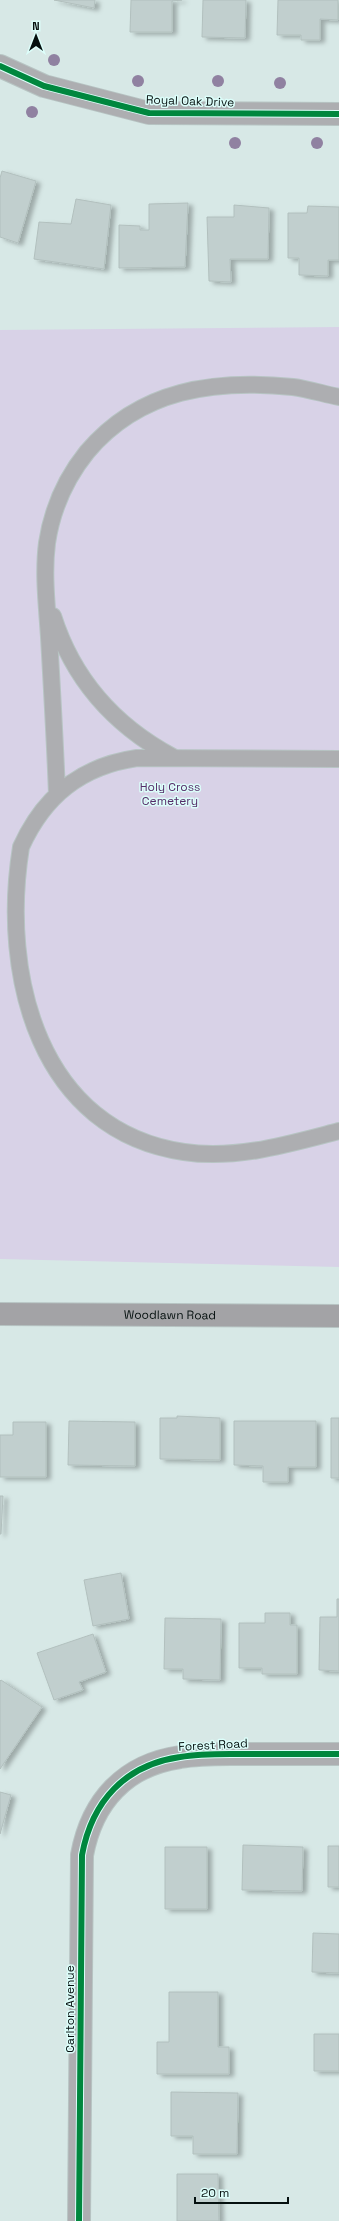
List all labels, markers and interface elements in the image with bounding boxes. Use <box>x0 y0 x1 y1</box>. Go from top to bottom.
north arrow <box>16 16 56 56</box>
text: N <box>32 19 40 33</box>
street label: Royal Oak Drive <box>146 91 234 111</box>
park label: Holy Cross Cemetery <box>140 779 200 809</box>
street label: Woodlawn Road <box>124 1307 216 1323</box>
street label: Forest Road <box>178 1735 248 1755</box>
street label: Carlton Avenue <box>62 1965 78 2053</box>
scale bar <box>195 2179 288 2205</box>
text: 20 m <box>201 2185 229 2201</box>

